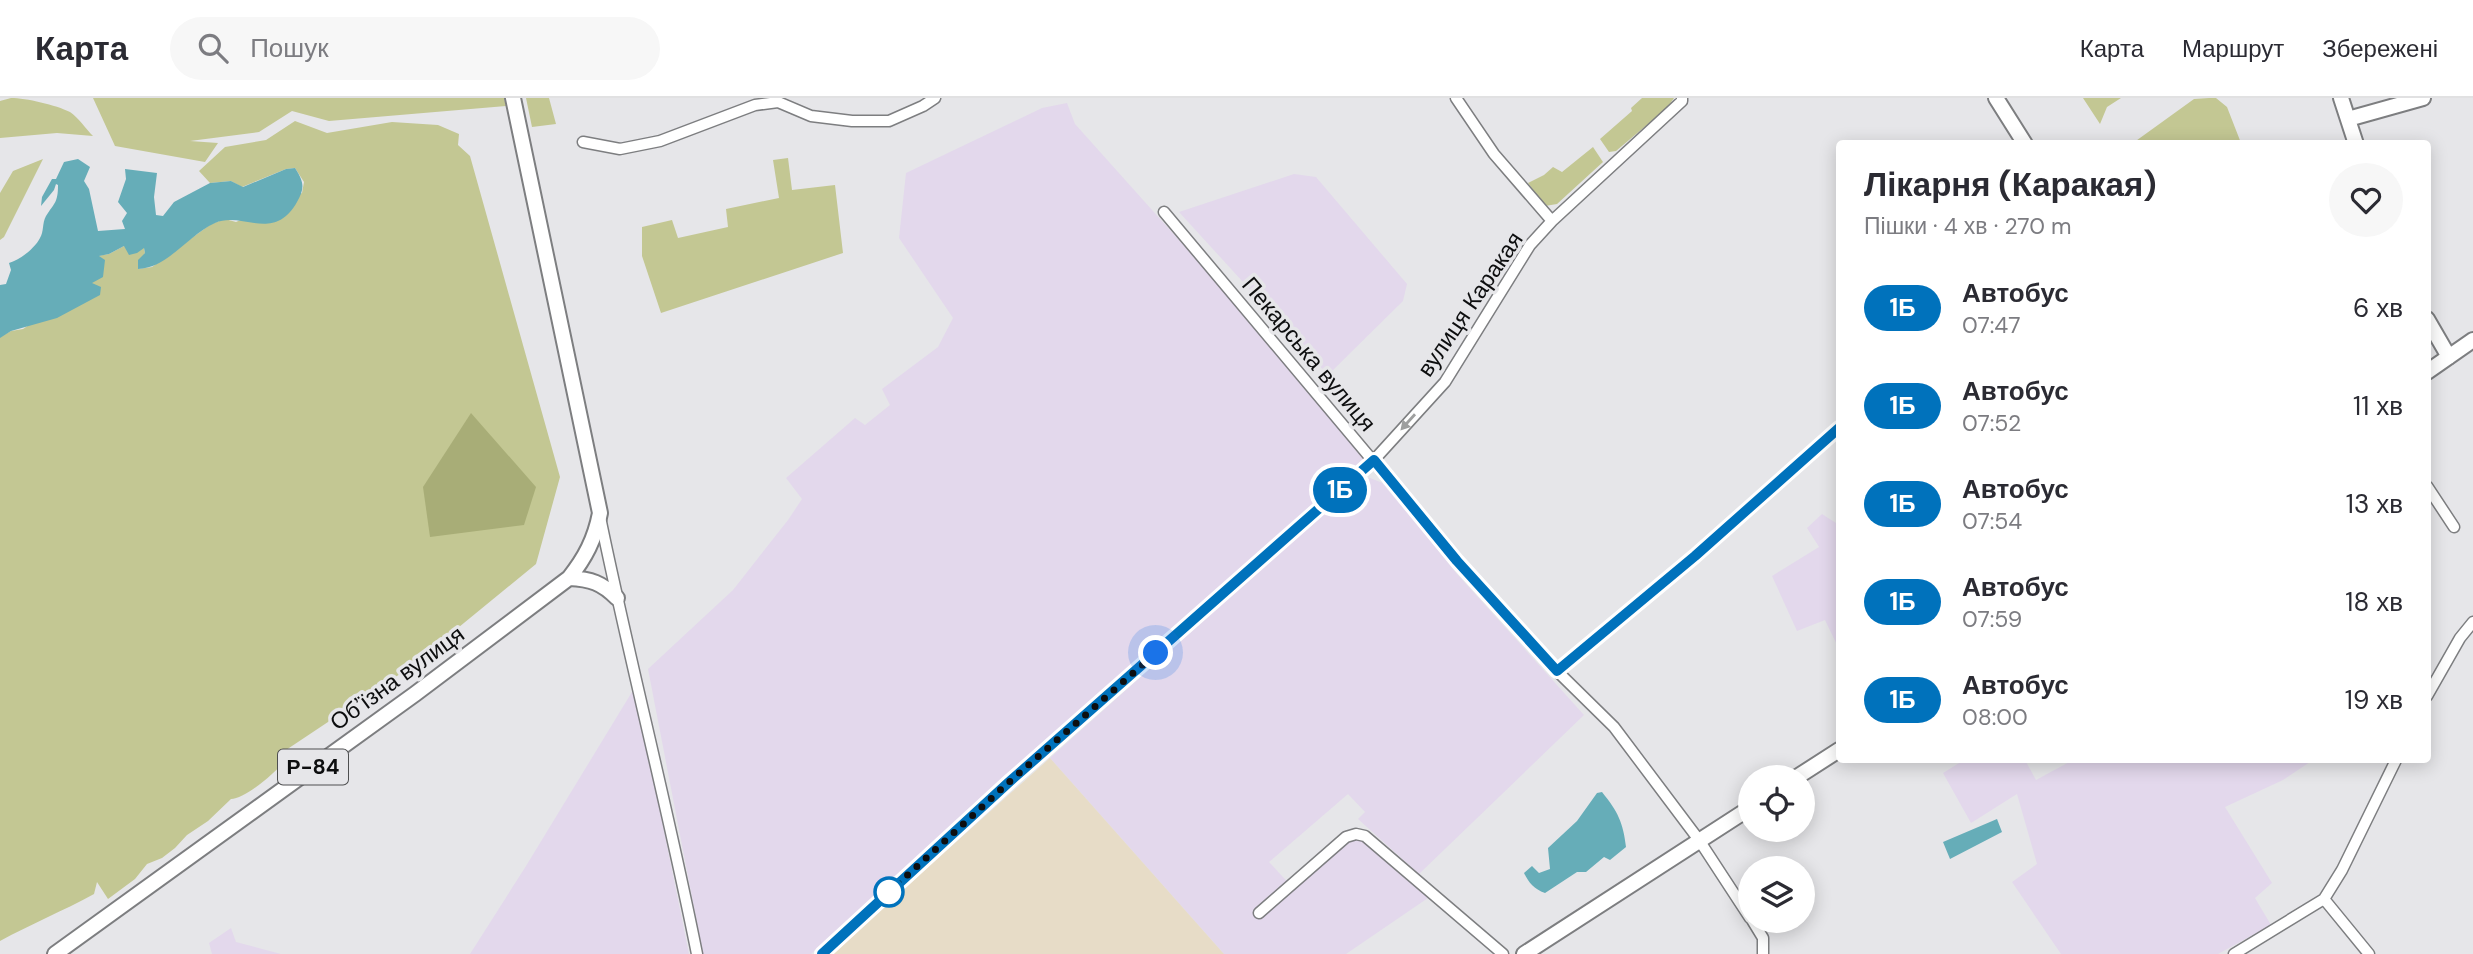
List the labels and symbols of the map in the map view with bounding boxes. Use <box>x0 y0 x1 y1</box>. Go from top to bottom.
street label: вулиця Каракая <box>1411 226 1529 382</box>
street label: Пекарська вулиця <box>1235 270 1383 438</box>
one-way arrow <box>1400 413 1416 431</box>
line badge: 1Б <box>1308 467 1372 513</box>
street label: Обʼїзна вулиця <box>324 619 470 737</box>
your location <box>1138 635 1173 670</box>
road number: Р-84 <box>278 750 348 784</box>
unlabelled marker <box>874 877 904 907</box>

